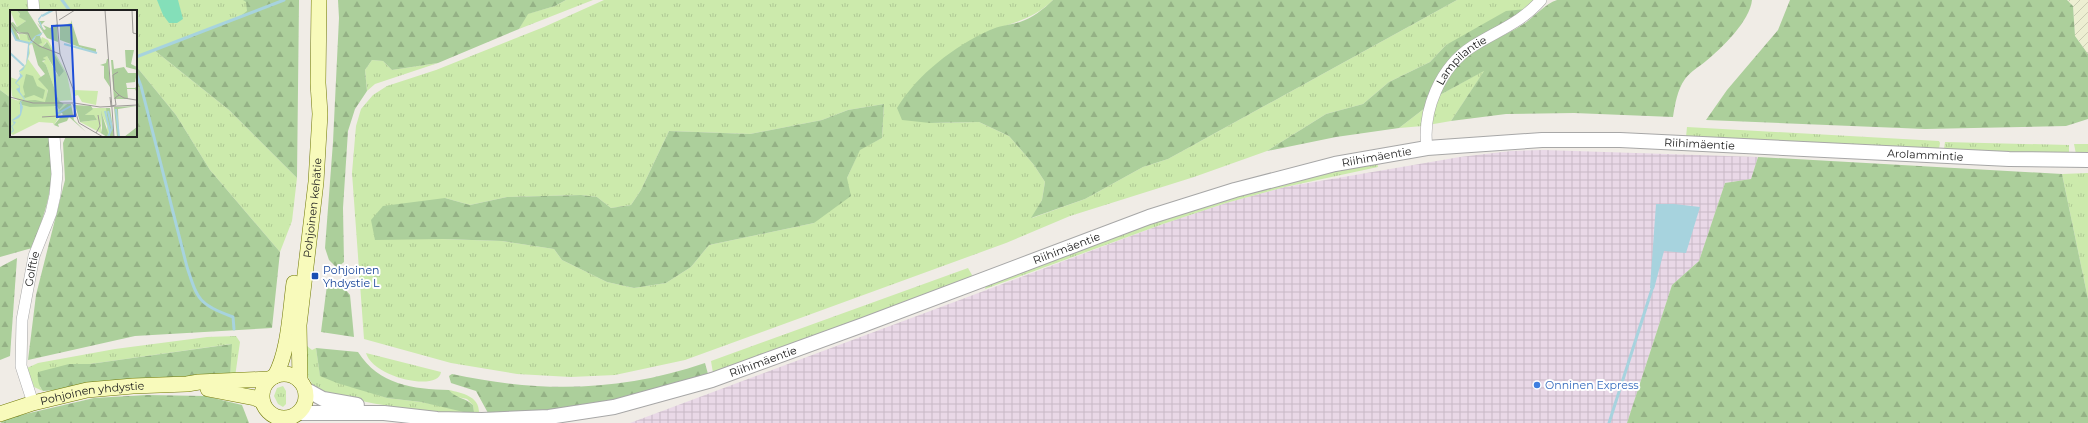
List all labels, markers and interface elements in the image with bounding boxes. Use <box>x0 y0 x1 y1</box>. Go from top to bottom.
inset map <box>10 10 137 137</box>
street label: Lampilantie <box>1433 32 1489 88</box>
street label: Riihimäentie <box>1664 135 1736 153</box>
street label: Riihimäentie <box>1341 144 1413 170</box>
street label: Arolammintie <box>1887 146 1964 164</box>
street label: Pohjoinen kehätie <box>300 157 324 259</box>
street label: Riihimäentie <box>1031 229 1102 267</box>
street label: Golftie <box>21 248 43 288</box>
place label: Pohjoinen Yhdystie L <box>323 263 380 290</box>
marker: Pohjoinen Yhdystie L <box>310 271 320 281</box>
street label: Riihimäentie <box>727 343 799 380</box>
place label: Onninen Express <box>1545 378 1639 392</box>
street label: Pohjoinen yhdystie <box>39 379 145 408</box>
marker: Onninen Express <box>1532 380 1542 390</box>

